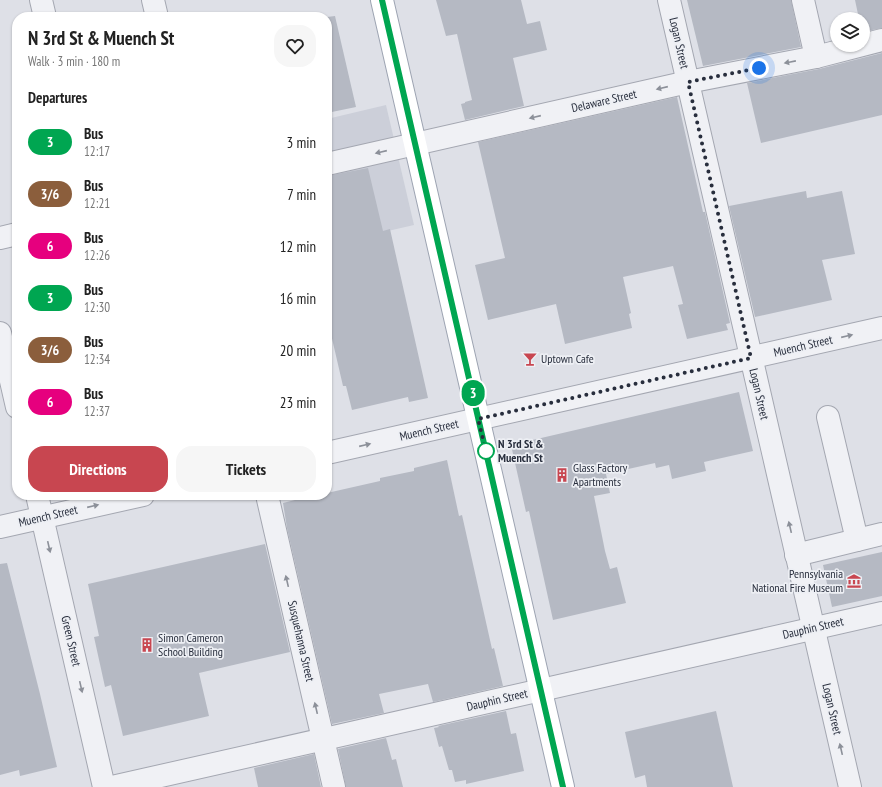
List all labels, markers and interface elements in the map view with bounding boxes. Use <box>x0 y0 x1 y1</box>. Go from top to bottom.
map controls <box>830 12 870 52</box>
button: layers <box>830 12 870 52</box>
street label: Logan Street <box>666 16 693 71</box>
button: heart <box>274 25 316 67</box>
text: N 3rd St & Muench St <box>28 26 174 50</box>
text: Walk · 3 min · 180 m <box>28 53 120 70</box>
your location <box>749 58 769 78</box>
one-way arrow <box>783 59 796 65</box>
street label: Delaware Street <box>570 86 639 115</box>
one-way arrow <box>656 86 668 92</box>
text: Departures <box>28 88 87 107</box>
one-way arrow <box>529 114 542 120</box>
text: Bus <box>84 124 103 143</box>
text: 3 <box>47 133 53 151</box>
text: 3 min <box>286 133 316 152</box>
text: 12:17 <box>84 143 110 160</box>
one-way arrow <box>375 149 387 155</box>
text: Bus <box>84 176 103 195</box>
text: 3/6 <box>41 185 59 203</box>
text: 7 min <box>287 185 316 204</box>
text: 12:21 <box>84 195 110 212</box>
text: Bus <box>84 228 103 247</box>
text: 6 <box>47 237 53 255</box>
text: 12 min <box>280 237 316 256</box>
text: 12:26 <box>84 247 110 264</box>
text: Bus <box>84 280 103 299</box>
text: 3 <box>47 289 53 307</box>
text: 16 min <box>280 289 316 308</box>
text: 12:30 <box>84 299 110 316</box>
street label: Muench Street <box>772 331 834 360</box>
text: Bus <box>84 332 103 351</box>
one-way arrow <box>841 333 853 339</box>
text: 3/6 <box>41 341 59 359</box>
text: 20 min <box>280 341 316 360</box>
text: 12:34 <box>84 351 110 368</box>
bar icon: Uptown Cafe <box>522 351 538 367</box>
place label: Uptown Cafe <box>541 351 594 366</box>
street label: Logan Street <box>746 367 773 422</box>
line badge: 3 <box>460 380 486 406</box>
text: Bus <box>84 384 103 403</box>
text: 3 <box>470 384 476 402</box>
text: 6 <box>47 393 53 411</box>
text: 23 min <box>280 393 316 412</box>
text: 12:37 <box>84 403 110 420</box>
street label: Muench Street <box>398 415 460 444</box>
place label: N 3rd St & Muench St <box>498 436 543 465</box>
one-way arrow <box>359 441 371 447</box>
marker: N 3rd St & Muench St <box>477 442 495 460</box>
button: Directions <box>28 446 168 492</box>
button: Tickets <box>176 446 316 492</box>
place label: Glass Factory Apartments <box>573 460 628 489</box>
building icon: Glass Factory Apartments <box>554 467 570 483</box>
street label: Muench Street <box>17 501 79 530</box>
one-way arrow <box>86 503 99 509</box>
one-way arrow <box>786 521 792 533</box>
one-way arrow <box>46 541 52 553</box>
place label: Pennsylvania National Fire Museum <box>752 566 843 595</box>
museum icon: Pennsylvania National Fire Museum <box>846 573 862 589</box>
one-way arrow <box>283 575 289 588</box>
street label: Susquehanna Street <box>285 599 318 683</box>
street label: Dauphin Street <box>781 613 845 642</box>
street label: Green Street <box>58 614 85 668</box>
place label: Simon Cameron School Building <box>158 630 223 659</box>
building icon: Simon Cameron School Building <box>139 637 155 653</box>
one-way arrow <box>79 681 85 693</box>
street label: Logan Street <box>819 682 846 737</box>
street label: Dauphin Street <box>465 685 529 714</box>
one-way arrow <box>313 702 319 714</box>
one-way arrow <box>838 743 844 755</box>

